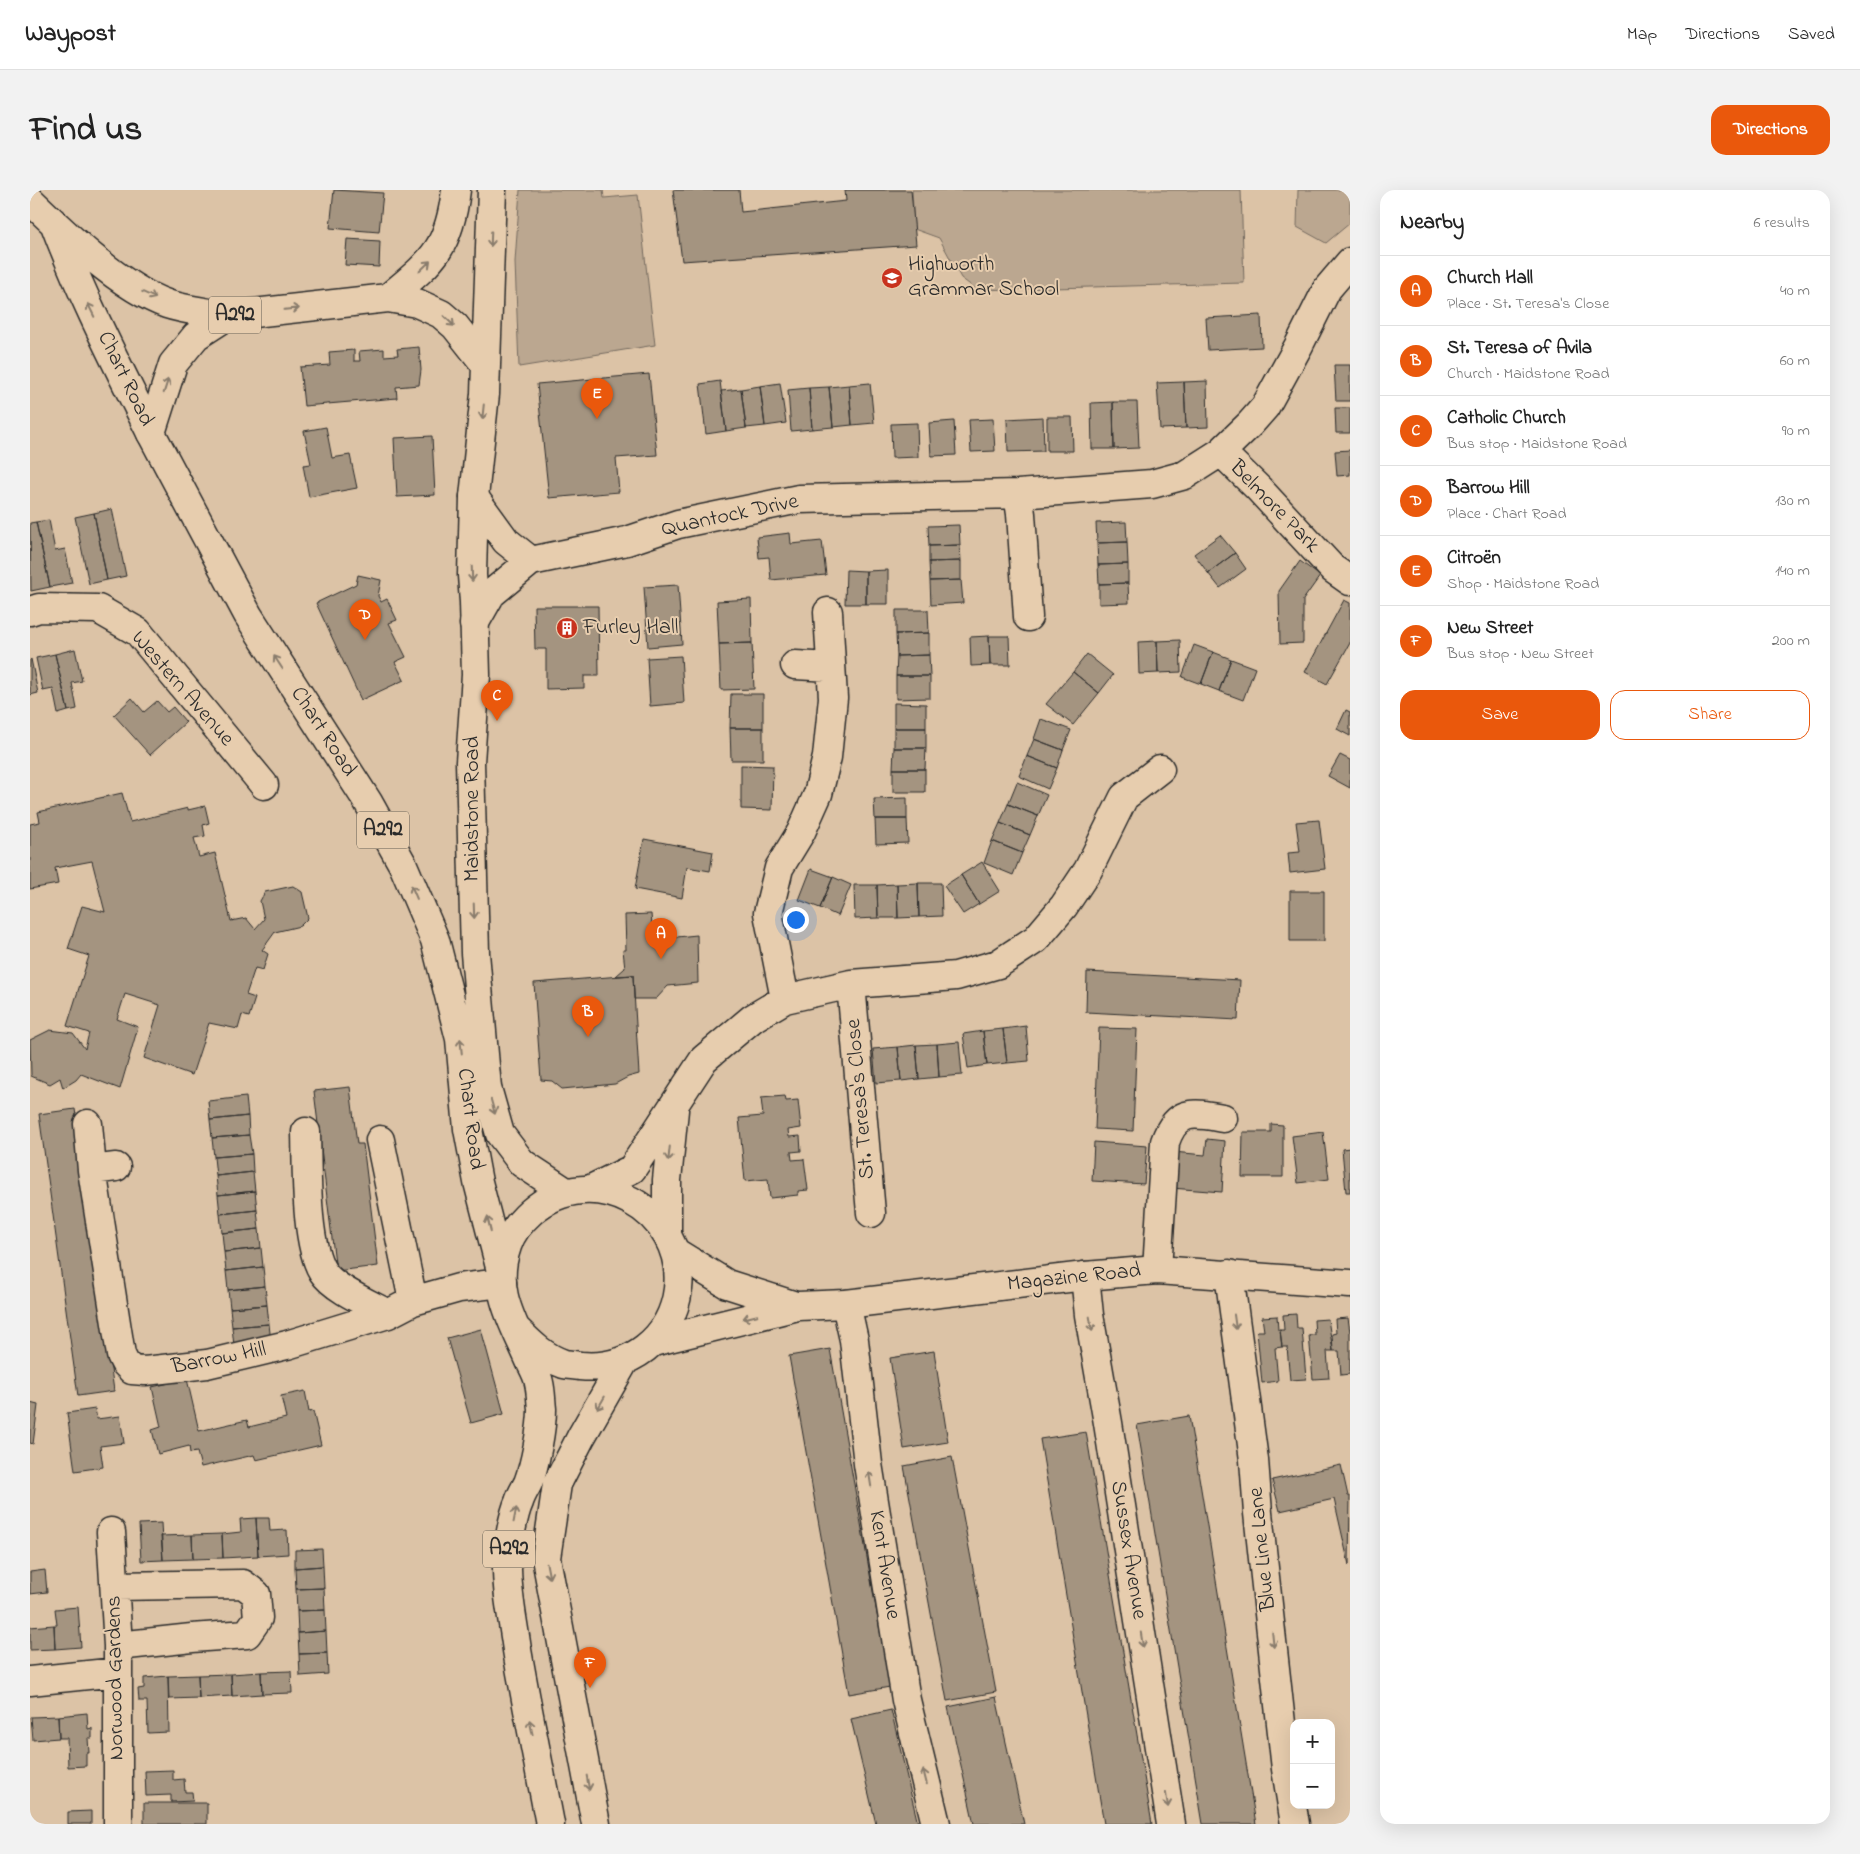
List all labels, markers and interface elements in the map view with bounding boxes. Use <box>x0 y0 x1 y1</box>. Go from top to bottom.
text: Waypost <box>25 17 116 52</box>
text: Map <box>1627 22 1657 48</box>
text: Directions <box>1685 22 1760 48</box>
text: Saved <box>1788 22 1835 48</box>
text: Find us <box>30 105 142 156</box>
button: Directions <box>1711 105 1830 155</box>
text: Nearby <box>1400 208 1464 238</box>
text: 6 results <box>1753 211 1810 235</box>
one-way arrow <box>486 230 496 246</box>
place label: Highworth Grammar School <box>908 249 1059 306</box>
one-way arrow <box>419 260 431 272</box>
text: Church Hall <box>1447 265 1533 292</box>
school or university icon: Highworth Grammar School <box>880 266 904 290</box>
text: A <box>1411 279 1421 303</box>
text: 40 m <box>1780 279 1810 303</box>
one-way arrow <box>141 291 156 301</box>
text: Place · St. Teresa's Close <box>1447 292 1609 316</box>
road number: A292 <box>209 296 261 334</box>
one-way arrow <box>86 303 95 318</box>
one-way arrow <box>284 304 300 314</box>
one-way arrow <box>443 315 455 327</box>
street label: Chart Road <box>88 326 162 432</box>
text: St. Teresa of Avila <box>1447 335 1592 362</box>
text: B <box>1411 349 1421 373</box>
text: 60 m <box>1780 349 1810 373</box>
text: Church · Maidstone Road <box>1447 362 1609 386</box>
pin: E <box>581 378 613 419</box>
one-way arrow <box>161 379 171 395</box>
one-way arrow <box>478 404 488 420</box>
text: Catholic Church <box>1447 405 1566 432</box>
text: C <box>1412 419 1420 443</box>
text: 90 m <box>1782 419 1810 443</box>
text: Bus stop · Maidstone Road <box>1447 432 1627 456</box>
street label: Belmore Park <box>1221 452 1327 561</box>
text: Barrow Hill <box>1447 475 1530 502</box>
street label: Quantock Drive <box>659 486 801 546</box>
text: D <box>1410 489 1422 513</box>
text: 130 m <box>1775 489 1810 513</box>
text: Place · Chart Road <box>1447 502 1566 526</box>
text: Citroën <box>1447 545 1501 572</box>
text: E <box>1411 559 1421 583</box>
text: 140 m <box>1775 559 1810 583</box>
one-way arrow <box>468 566 477 582</box>
text: Shop · Maidstone Road <box>1447 572 1599 596</box>
pin: D <box>349 599 381 640</box>
place label: Furley Hall <box>582 612 678 645</box>
text: New Street <box>1447 615 1533 642</box>
building icon: Furley Hall <box>555 616 579 640</box>
street label: Western Avenue <box>123 624 241 754</box>
text: F <box>1411 629 1421 653</box>
text: 200 m <box>1772 629 1810 653</box>
text: Bus stop · New Street <box>1447 642 1594 666</box>
one-way arrow <box>272 655 283 669</box>
pin: C <box>481 680 513 721</box>
street label: Chart Road <box>282 681 364 783</box>
button: Save <box>1400 690 1600 740</box>
button: Share <box>1610 690 1810 740</box>
street label: Maidstone Road <box>457 736 489 882</box>
road number: A292 <box>357 812 409 848</box>
one-way arrow <box>408 885 418 900</box>
one-way arrow <box>469 903 478 919</box>
your location <box>783 907 809 933</box>
pin: A <box>645 918 677 959</box>
pin: B <box>572 996 604 1037</box>
street label: St. Teresa's Close <box>838 1017 884 1181</box>
one-way arrow <box>456 1039 466 1055</box>
street label: Chart Road <box>448 1066 492 1172</box>
one-way arrow <box>489 1099 498 1115</box>
one-way arrow <box>665 1146 674 1162</box>
one-way arrow <box>484 1216 493 1232</box>
street label: Magazine Road <box>1006 1255 1143 1302</box>
one-way arrow <box>743 1313 759 1322</box>
one-way arrow <box>1231 1314 1241 1330</box>
one-way arrow <box>1087 1316 1097 1332</box>
street label: Barrow Hill <box>168 1334 269 1384</box>
one-way arrow <box>595 1395 605 1409</box>
one-way arrow <box>865 1472 875 1488</box>
street label: Sussex Avenue <box>1101 1478 1155 1622</box>
street label: Blue Line Lane <box>1241 1485 1286 1613</box>
one-way arrow <box>511 1507 521 1523</box>
street label: Kent Avenue <box>860 1508 908 1622</box>
road number: A292 <box>483 1530 535 1568</box>
one-way arrow <box>544 1562 554 1578</box>
street label: Norwood Gardens <box>99 1595 133 1761</box>
one-way arrow <box>1268 1631 1277 1647</box>
one-way arrow <box>1138 1632 1148 1648</box>
pin: F <box>574 1647 606 1688</box>
one-way arrow <box>525 1719 535 1735</box>
map controls <box>1290 1719 1335 1809</box>
button: + <box>1290 1719 1335 1764</box>
button: − <box>1290 1764 1335 1809</box>
one-way arrow <box>920 1769 929 1785</box>
one-way arrow <box>583 1775 593 1791</box>
one-way arrow <box>1163 1792 1173 1808</box>

